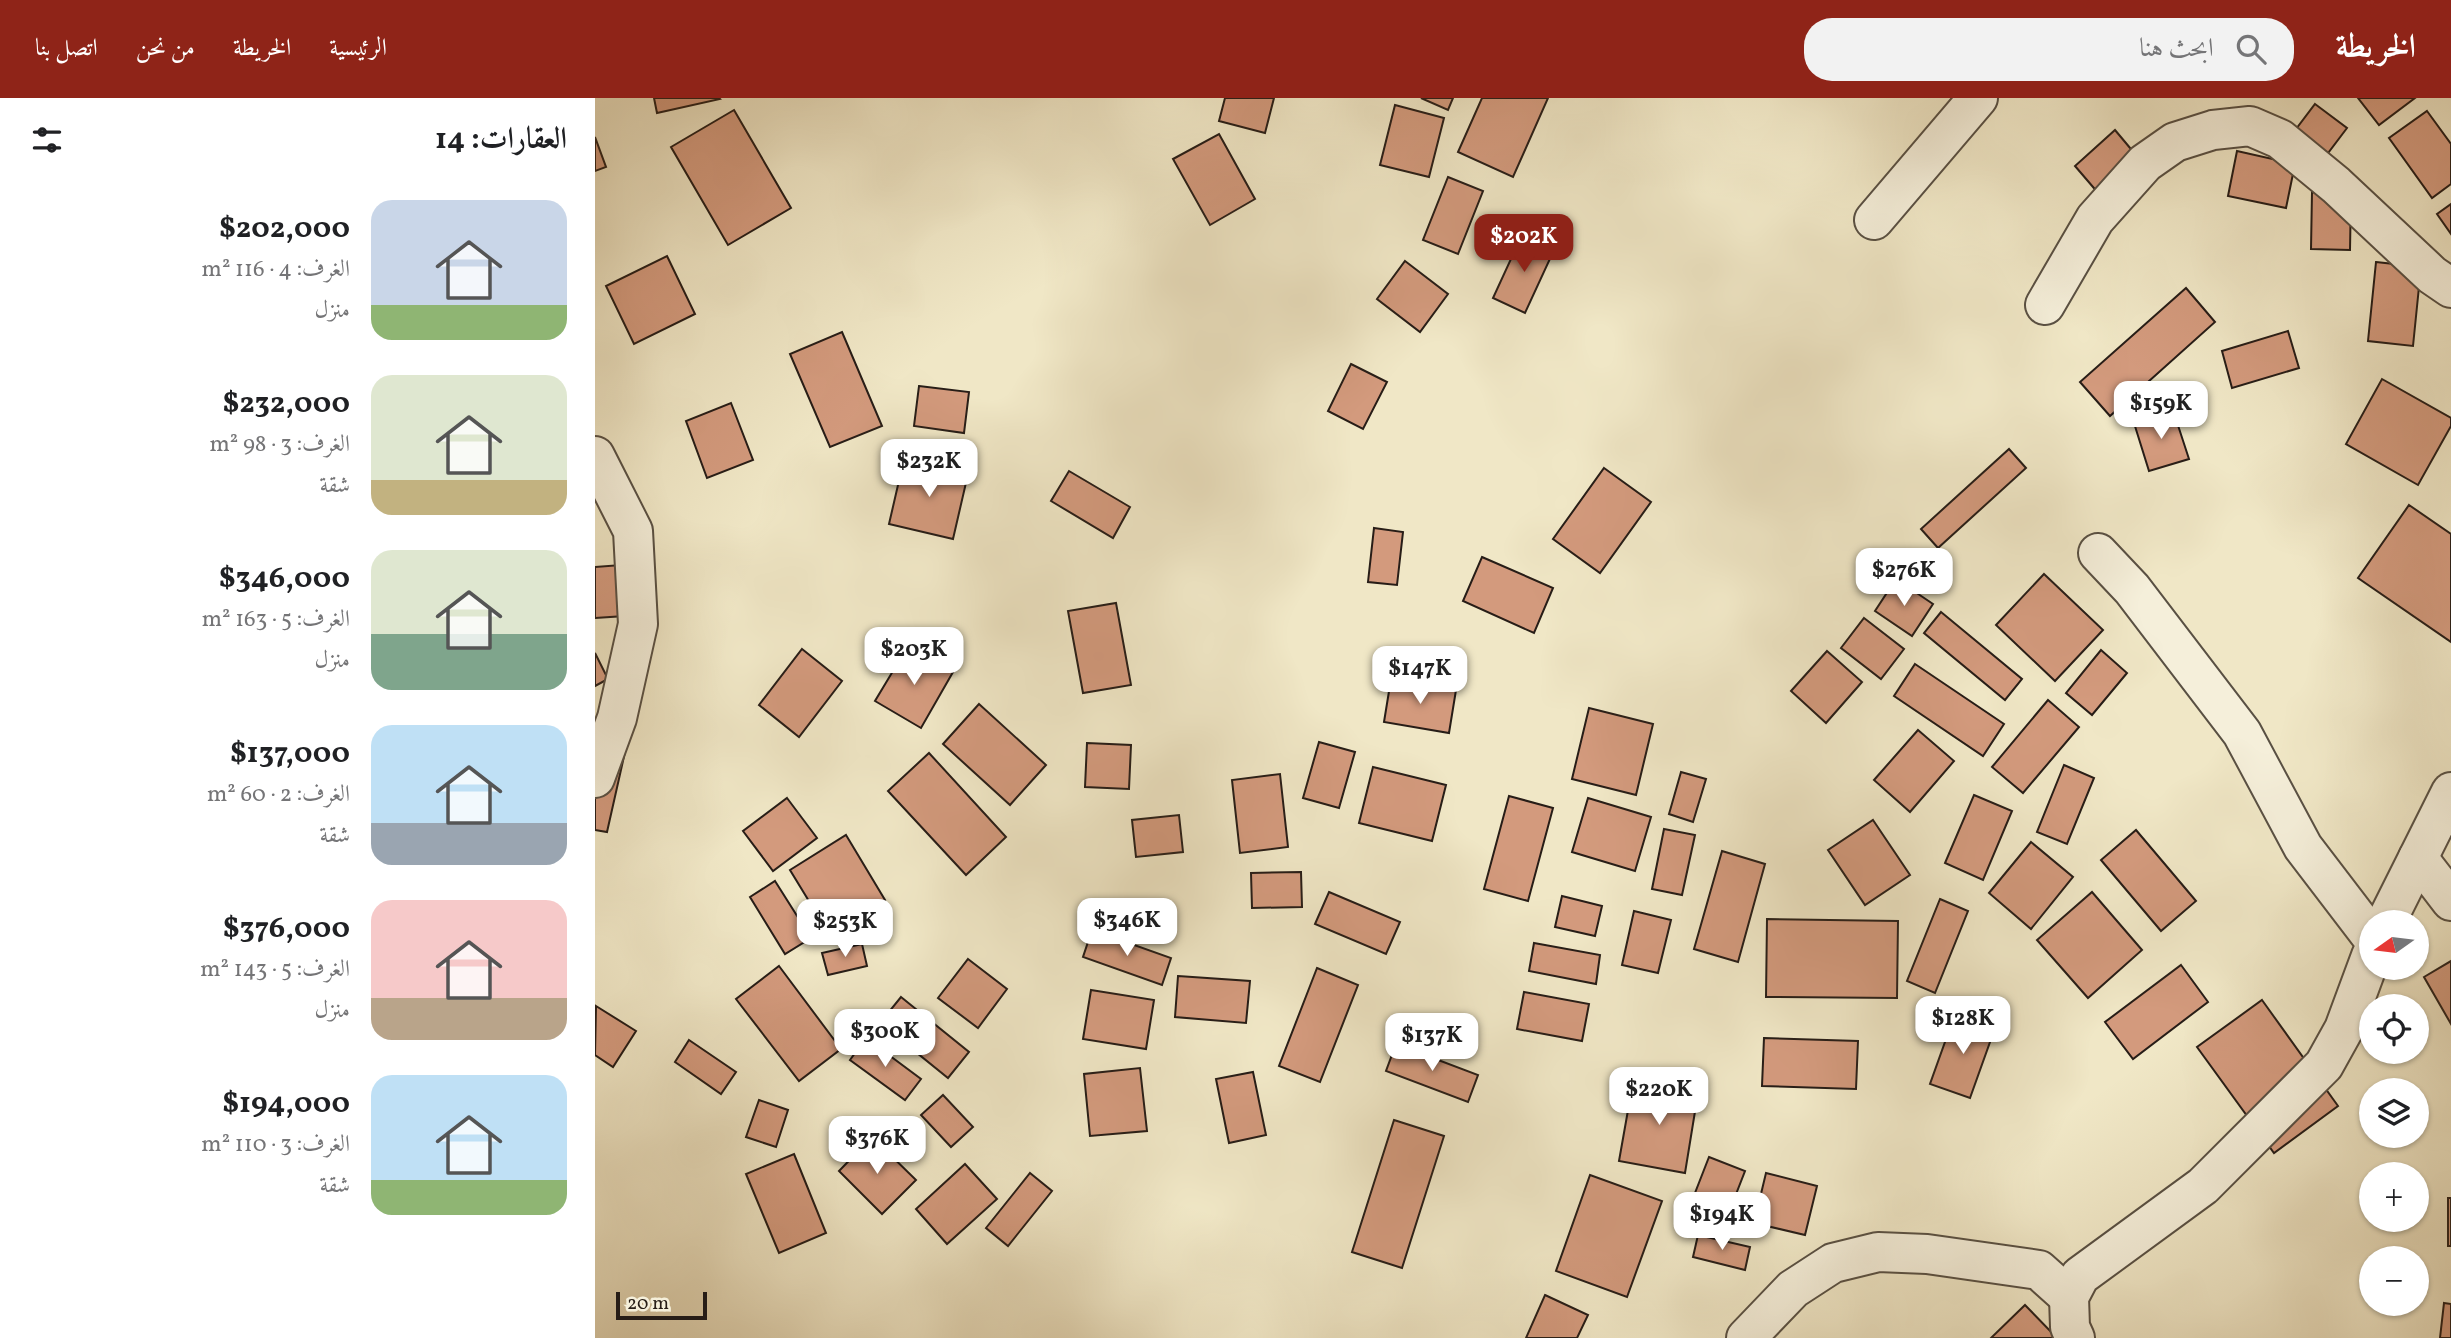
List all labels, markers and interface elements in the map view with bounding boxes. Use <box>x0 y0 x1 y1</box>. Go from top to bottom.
search box <box>1804 18 2294 81</box>
text: الخريطة <box>2336 26 2416 72</box>
icon: search <box>2232 30 2270 68</box>
text: ابحث هنا <box>2139 31 2214 67</box>
text: اتصل بنا <box>35 32 98 66</box>
text: من نحن <box>136 32 195 66</box>
text: الخريطة <box>233 32 291 66</box>
text: الرئيسية <box>329 32 387 66</box>
text: العقارات: 14 <box>435 119 567 161</box>
icon: filters <box>28 121 66 159</box>
text: $202,000 <box>219 208 350 250</box>
pin: $202K <box>1475 214 1573 274</box>
text: $202K <box>1490 221 1558 253</box>
icon: home <box>427 228 511 312</box>
text: الغرف: 4 · 116 m² <box>202 254 350 286</box>
text: منزل <box>315 295 350 327</box>
pin: $159K <box>2112 382 2210 441</box>
text: $232,000 <box>223 383 350 425</box>
text: $159K <box>2130 388 2192 420</box>
icon: home <box>427 403 511 487</box>
text: الغرف: 3 · 98 m² <box>209 429 350 461</box>
pin: $232K <box>880 440 978 499</box>
text: $232K <box>897 446 961 478</box>
text: شقة <box>320 470 350 502</box>
pin: $276K <box>1855 548 1953 608</box>
text: $276K <box>1872 555 1936 587</box>
text: $346,000 <box>219 558 350 600</box>
icon: home <box>427 578 511 662</box>
text: الغرف: 5 · 163 m² <box>202 604 350 636</box>
pin: $203K <box>865 628 963 687</box>
text: $203K <box>881 634 947 666</box>
text: منزل <box>315 645 350 677</box>
pin: $147K <box>1371 646 1469 706</box>
text: $147K <box>1388 653 1452 685</box>
text: $137,000 <box>230 733 350 775</box>
icon: home <box>427 753 511 837</box>
text: الغرف: 2 · 60 m² <box>207 779 350 811</box>
text: شقة <box>320 820 350 852</box>
pin: $346K <box>1078 898 1176 958</box>
pin: $253K <box>796 900 894 959</box>
text: $346K <box>1093 905 1161 937</box>
text: $253K <box>813 906 877 938</box>
text: $376,000 <box>223 908 350 950</box>
north arrow <box>2359 910 2429 980</box>
map controls <box>2359 910 2429 1316</box>
icon: home <box>427 928 511 1012</box>
text: الغرف: 5 · 143 m² <box>200 954 350 986</box>
button: locate <box>2359 994 2429 1064</box>
text: منزل <box>315 995 350 1027</box>
pin: $128K <box>1914 996 2012 1056</box>
text: $128K <box>1931 1003 1995 1035</box>
pin: $300K <box>836 1010 934 1069</box>
pin: $137K <box>1383 1014 1481 1073</box>
text: $300K <box>850 1016 920 1048</box>
text: $137K <box>1401 1020 1463 1052</box>
pin: $220K <box>1610 1068 1708 1127</box>
text: $220K <box>1625 1074 1693 1106</box>
button: layers <box>2359 1078 2429 1148</box>
text: $194,000 <box>222 1083 350 1125</box>
icon: home <box>427 1103 511 1187</box>
pin: $376K <box>828 1116 926 1176</box>
text: $376K <box>845 1123 909 1155</box>
text: الغرف: 3 · 110 m² <box>201 1129 350 1161</box>
button: + <box>2359 1162 2429 1232</box>
text: شقة <box>320 1170 350 1202</box>
pin: $194K <box>1673 1192 1771 1252</box>
text: $194K <box>1690 1199 1754 1231</box>
button: − <box>2359 1246 2429 1316</box>
scale bar <box>616 1289 707 1321</box>
text: 20 m <box>627 1291 669 1317</box>

